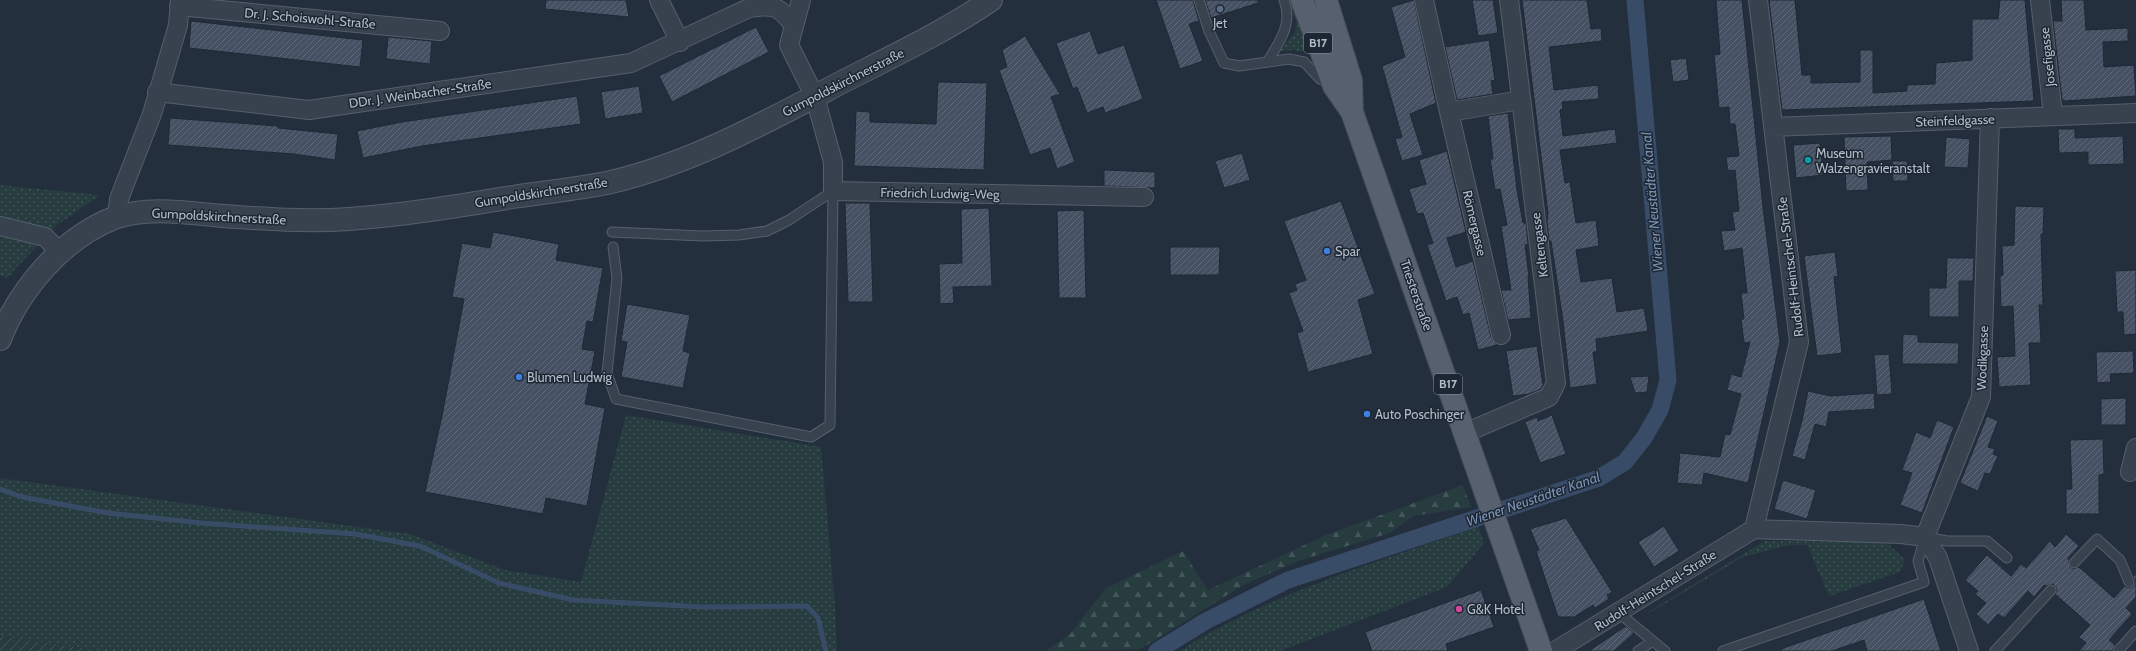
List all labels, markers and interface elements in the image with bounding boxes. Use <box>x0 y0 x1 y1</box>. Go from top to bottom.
street label: Dr. J. Schoiswohl-Straße <box>244 4 377 32</box>
marker: Jet <box>1215 4 1225 14</box>
place label: Jet <box>1212 15 1228 31</box>
street label: Josefigasse <box>2036 26 2058 88</box>
road number: B17 <box>1304 33 1332 53</box>
street label: Gumpoldskirchnerstraße <box>779 44 907 120</box>
street label: DDr. J. Weinbacher-Straße <box>348 75 493 111</box>
street label: Steinfeldgasse <box>1915 111 1995 129</box>
water label: Wiener Neustädter Kanal <box>1637 130 1667 273</box>
place label: Museum Walzengravieranstalt <box>1816 145 1931 176</box>
marker: Museum Walzengravieranstalt <box>1803 155 1813 165</box>
street label: Gumpoldskirchnerstraße <box>473 174 609 210</box>
street label: Friedrich Ludwig-Weg <box>880 184 1000 202</box>
street label: Römergasse <box>1460 189 1490 258</box>
street label: Rudolf-Heintschel-Straße <box>1773 196 1807 338</box>
street label: Gumpoldskirchnerstraße <box>151 204 287 228</box>
street label: Keltengasse <box>1527 211 1551 278</box>
place label: Spar <box>1335 243 1361 259</box>
marker: Spar <box>1322 246 1332 256</box>
street label: Triesterstraße <box>1397 257 1437 333</box>
street label: Wodikgasse <box>1973 325 1991 391</box>
place label: Blumen Ludwig <box>527 369 612 385</box>
marker: Blumen Ludwig <box>514 372 524 382</box>
road number: B17 <box>1434 374 1462 394</box>
place label: Auto Poschinger <box>1375 406 1465 422</box>
marker: Auto Poschinger <box>1362 409 1372 419</box>
water label: Wiener Neustädter Kanal <box>1464 467 1603 530</box>
street label: Rudolf-Heintschel-Straße <box>1591 546 1719 634</box>
place label: G&K Hotel <box>1467 601 1524 617</box>
marker: G&K Hotel <box>1454 604 1464 614</box>

